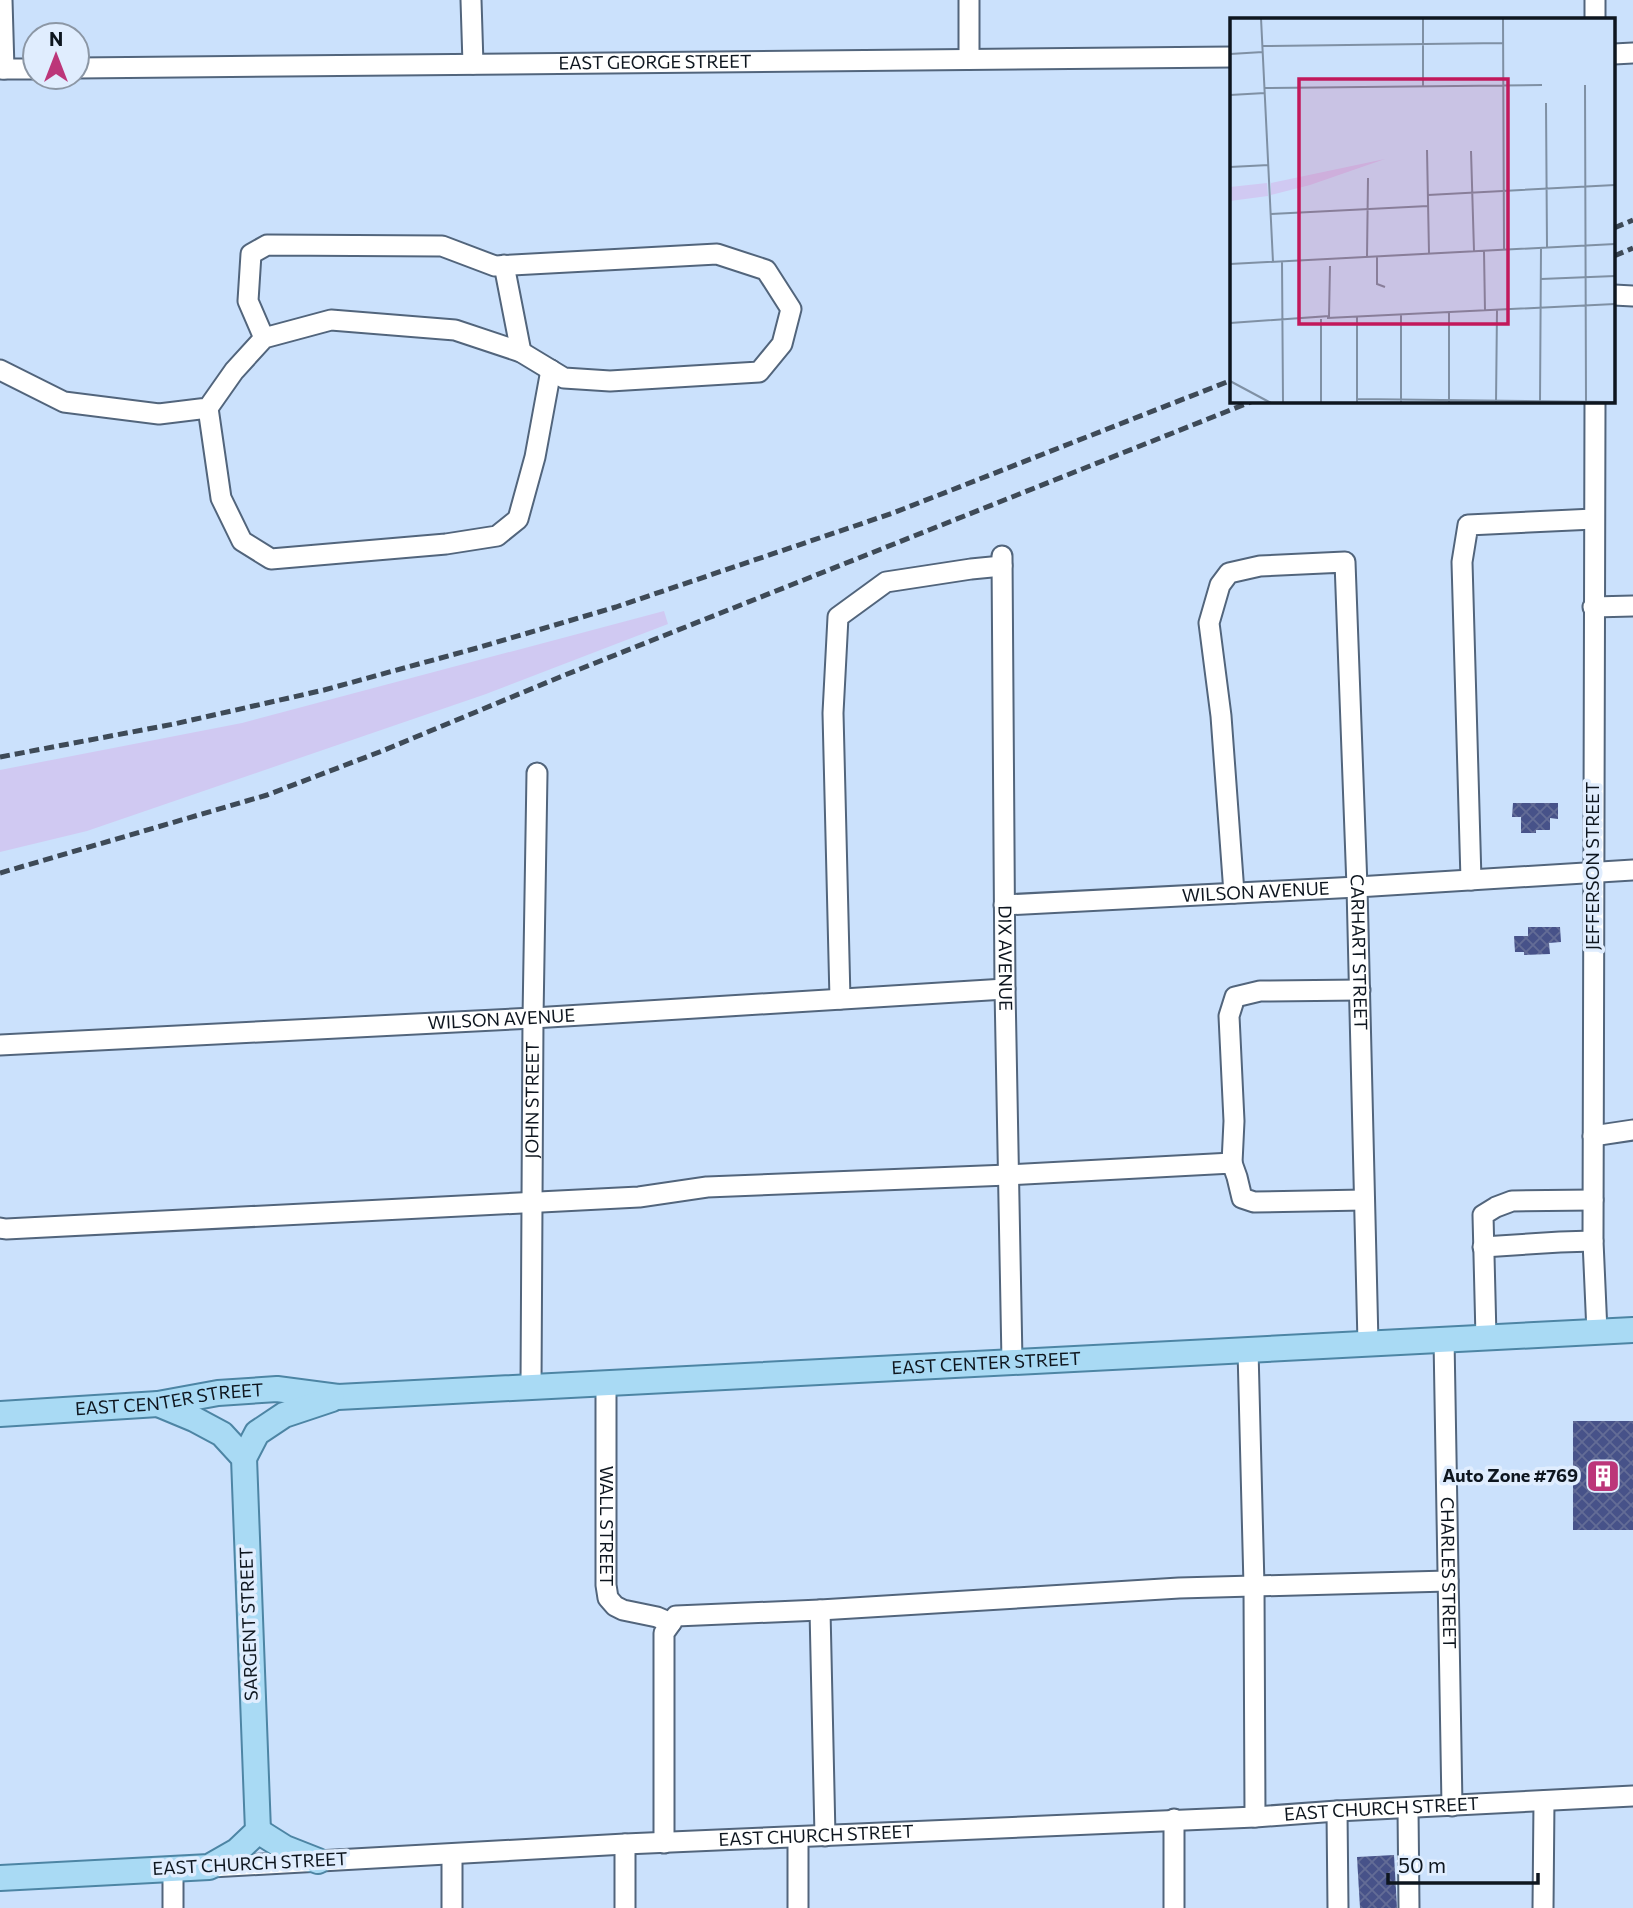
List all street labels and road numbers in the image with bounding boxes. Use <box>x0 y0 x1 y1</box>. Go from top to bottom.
street label: EAST GEORGE STREET <box>558 50 752 73</box>
street label: JEFFERSON STREET <box>1581 782 1603 950</box>
street label: CARHART STREET <box>1347 874 1372 1030</box>
street label: WILSON AVENUE <box>1181 876 1330 906</box>
street label: DIX AVENUE <box>994 905 1017 1011</box>
street label: WILSON AVENUE <box>427 1003 576 1033</box>
street label: JOHN STREET <box>520 1041 543 1159</box>
street label: EAST CENTER STREET <box>891 1347 1081 1378</box>
street label: EAST CENTER STREET <box>74 1378 264 1419</box>
street label: WALL STREET <box>596 1466 618 1586</box>
street label: CHARLES STREET <box>1437 1497 1461 1649</box>
street label: SARGENT STREET <box>234 1547 262 1701</box>
street label: EAST CHURCH STREET <box>1283 1792 1480 1825</box>
street label: EAST CHURCH STREET <box>718 1820 914 1850</box>
street label: EAST CHURCH STREET <box>152 1847 348 1879</box>

